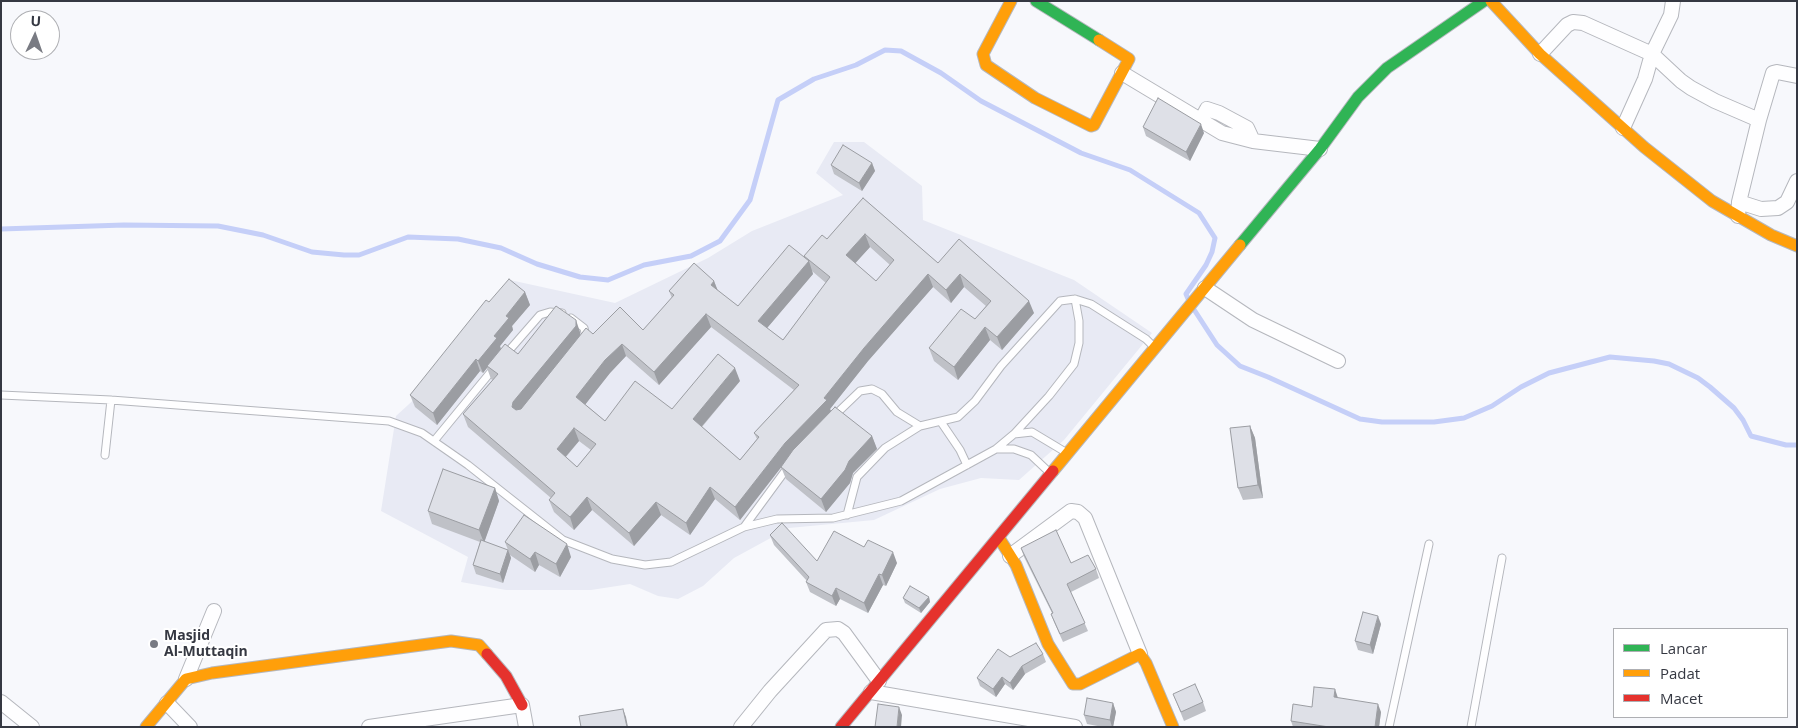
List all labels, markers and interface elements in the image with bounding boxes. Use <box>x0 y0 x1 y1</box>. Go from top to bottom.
north arrow <box>10 10 60 60</box>
text: U <box>30 11 42 30</box>
place label: Masjid Al-Muttaqin <box>164 628 248 660</box>
legend <box>1613 628 1788 718</box>
marker: Masjid Al-Muttaqin <box>148 638 160 650</box>
text: Lancar <box>1660 638 1707 658</box>
text: Padat <box>1660 663 1700 683</box>
text: Macet <box>1660 688 1703 708</box>

